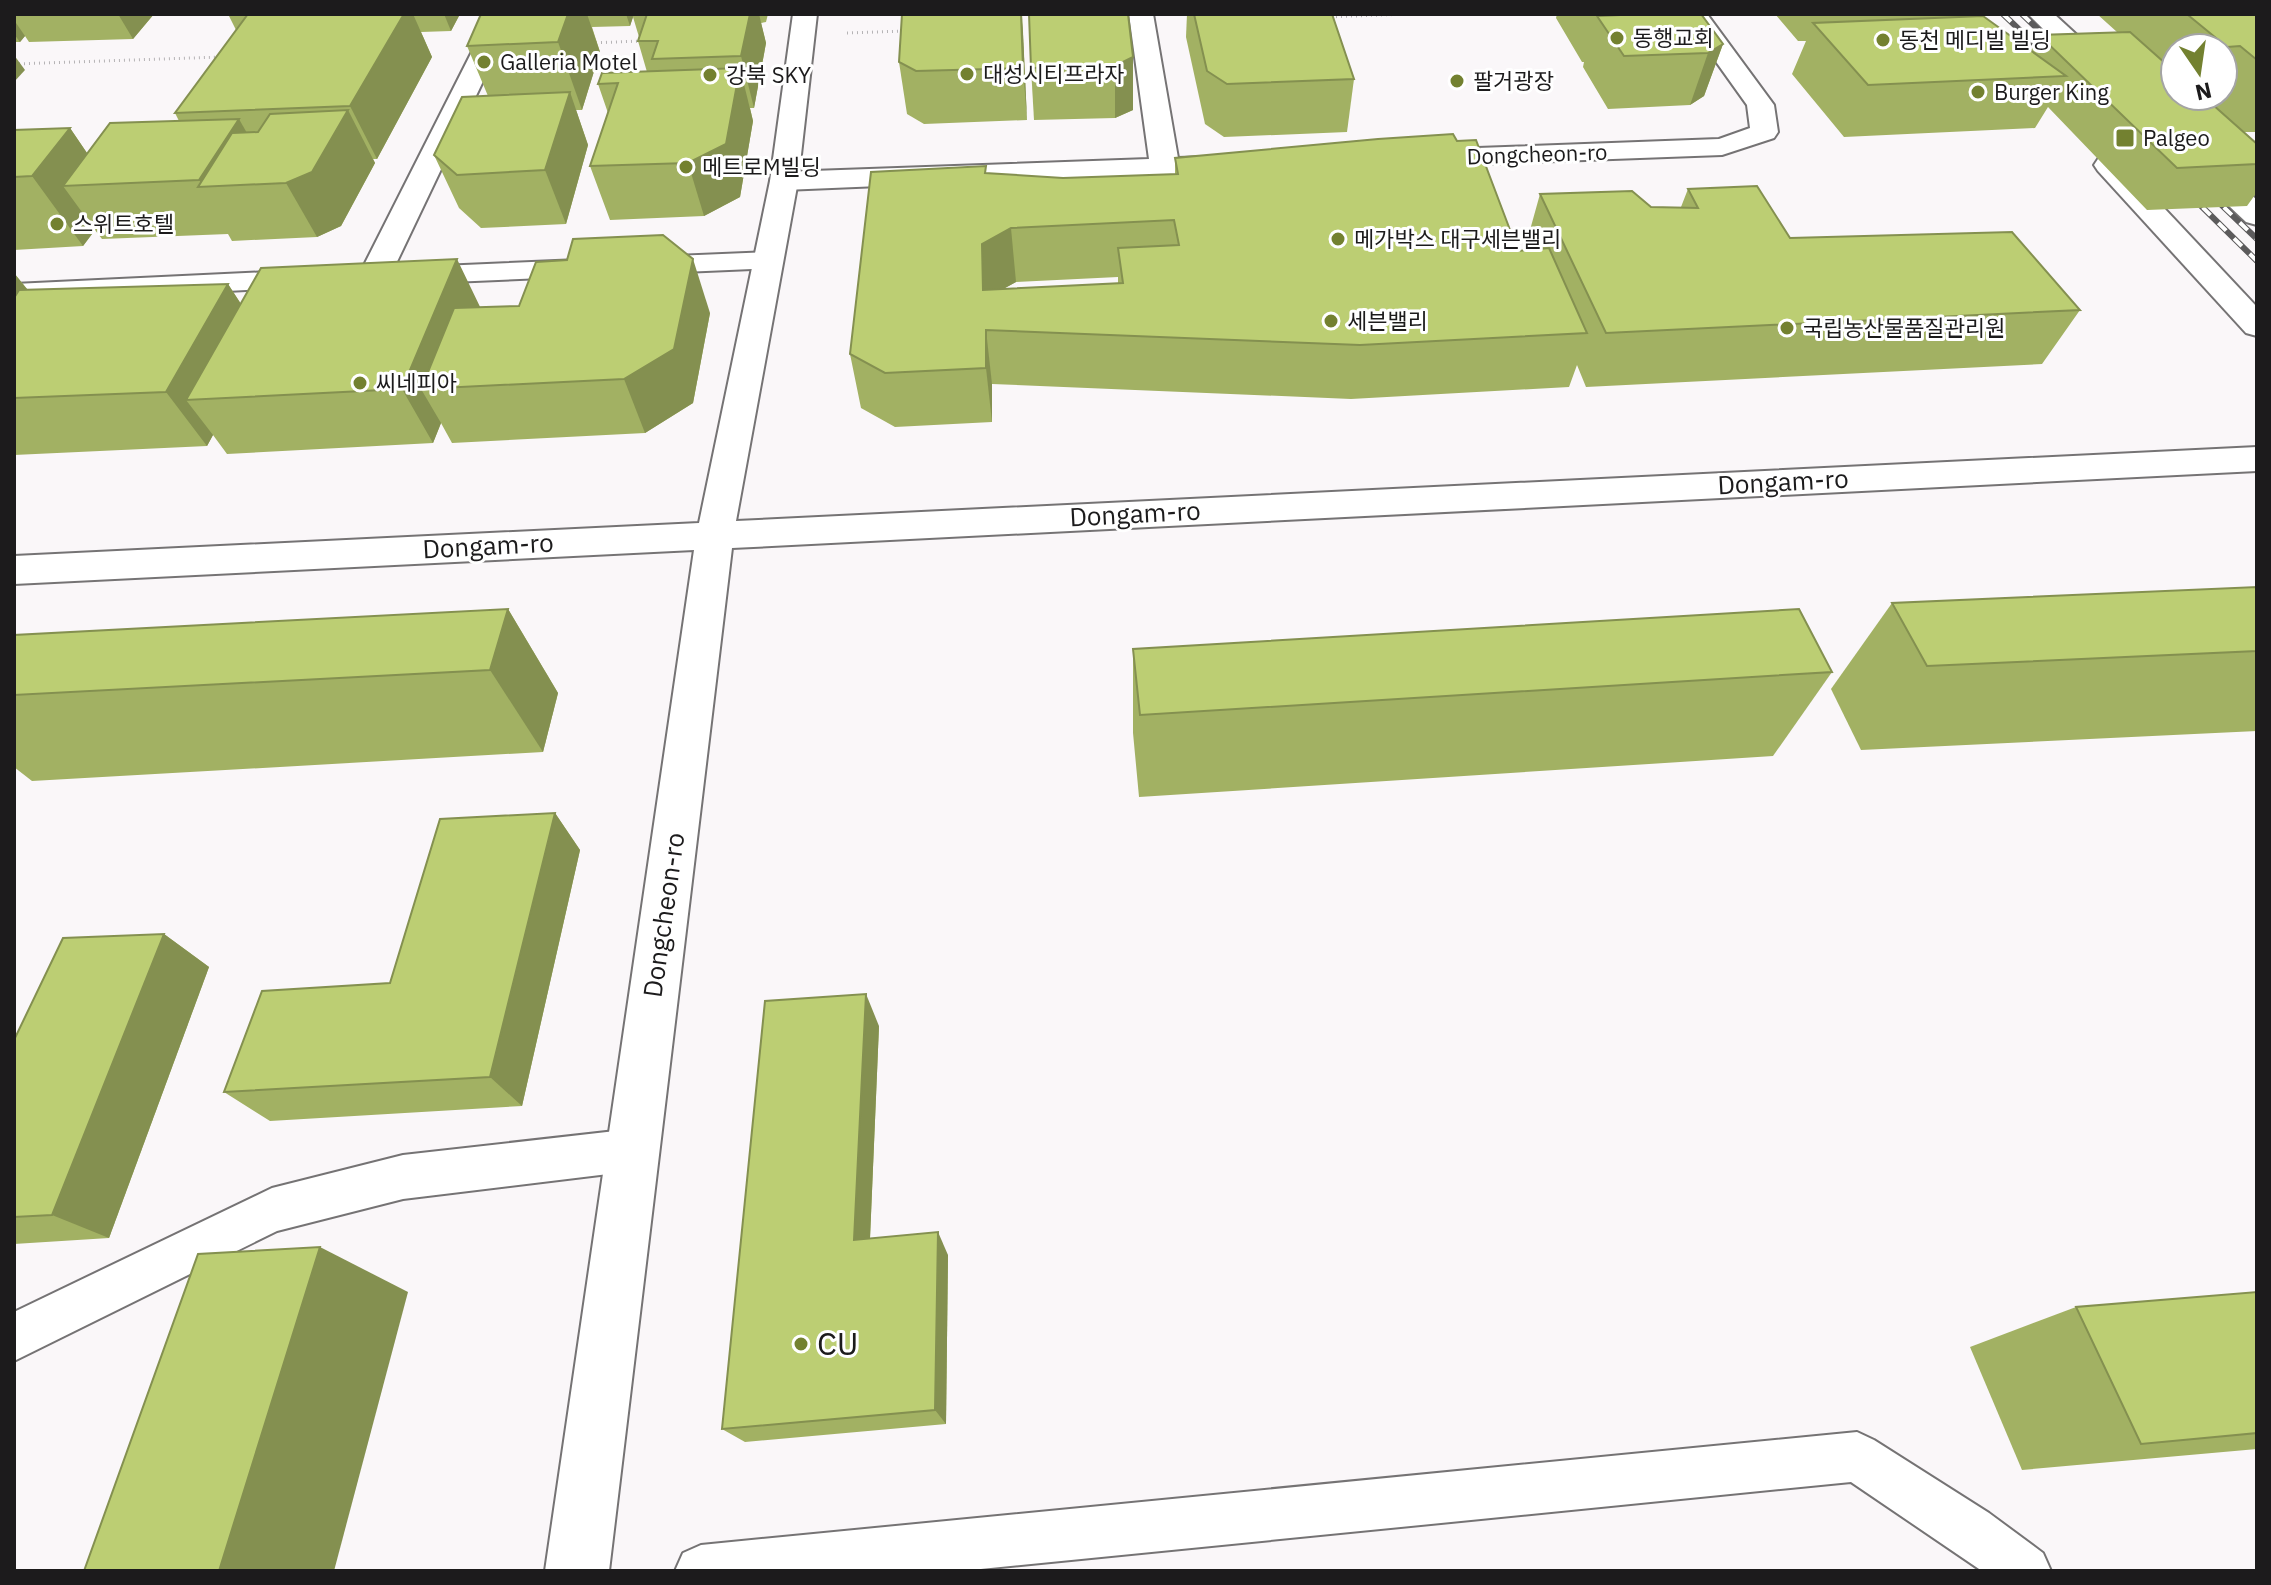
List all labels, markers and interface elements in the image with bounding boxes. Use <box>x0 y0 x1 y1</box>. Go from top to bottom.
place label: 동행교회 <box>1633 23 1714 52</box>
place label: 동천 메디빌 빌딩 <box>1899 25 2051 54</box>
marker: 동행교회 <box>1608 29 1626 47</box>
marker: 동천 메디빌 빌딩 <box>1874 31 1892 49</box>
north arrow <box>2159 32 2239 112</box>
place label: Galleria Motel <box>500 47 637 76</box>
marker: Galleria Motel <box>475 53 493 71</box>
place label: 대성시티프라자 <box>983 59 1125 88</box>
place label: 강북 SKY <box>726 60 811 89</box>
marker: 대성시티프라자 <box>958 65 976 83</box>
marker: 강북 SKY <box>701 66 719 84</box>
place label: 팔거광장 <box>1473 66 1554 95</box>
marker: 팔거광장 <box>1448 72 1466 90</box>
text: N <box>2193 76 2215 108</box>
place label: Burger King <box>1994 77 2109 106</box>
marker: Burger King <box>1969 83 1987 101</box>
place label: Palgeo <box>2143 123 2210 152</box>
marker: Palgeo <box>2114 127 2136 149</box>
street label: Dongcheon-ro <box>1466 137 1608 170</box>
place label: 메트로M빌딩 <box>702 152 821 181</box>
marker: 메트로M빌딩 <box>677 158 695 176</box>
place label: 스위트호텔 <box>73 209 174 238</box>
marker: 스위트호텔 <box>48 215 66 233</box>
place label: 메가박스 대구세븐밸리 <box>1354 224 1562 253</box>
marker: 메가박스 대구세븐밸리 <box>1329 230 1347 248</box>
place label: 세븐밸리 <box>1347 306 1428 335</box>
marker: 세븐밸리 <box>1322 312 1340 330</box>
place label: 국립농산물품질관리원 <box>1803 313 2005 342</box>
marker: 국립농산물품질관리원 <box>1778 319 1796 337</box>
place label: 씨네피아 <box>376 368 457 397</box>
marker: 씨네피아 <box>351 374 369 392</box>
street label: Dongam-ro <box>1716 461 1849 501</box>
street label: Dongam-ro <box>1068 493 1201 533</box>
street label: Dongam-ro <box>421 525 554 565</box>
street label: Dongcheon-ro <box>635 830 691 999</box>
place label: CU <box>817 1322 859 1364</box>
marker: CU <box>792 1335 810 1353</box>

